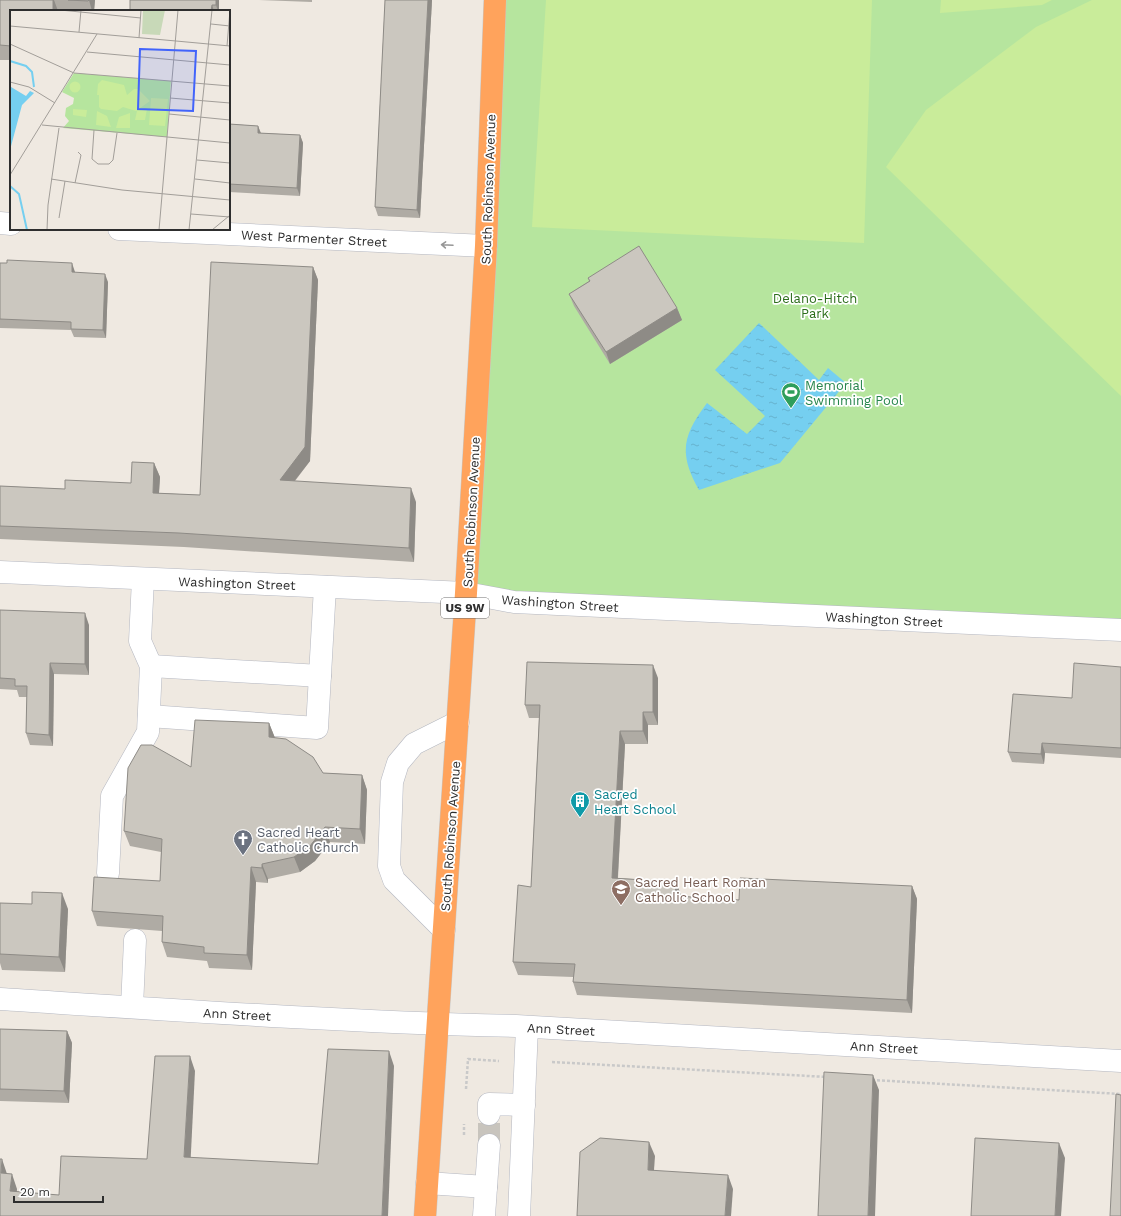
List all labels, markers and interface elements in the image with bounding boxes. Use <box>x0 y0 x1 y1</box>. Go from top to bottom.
inset map <box>10 10 230 230</box>
street label: South Robinson Avenue <box>478 114 499 265</box>
street label: West Parmenter Street <box>241 227 388 250</box>
one-way arrow <box>441 241 454 248</box>
park label: Delano-Hitch Park <box>773 291 857 321</box>
place label: Memorial Swimming Pool <box>805 378 903 408</box>
sports icon: Memorial Swimming Pool <box>780 381 802 409</box>
street label: South Robinson Avenue <box>460 436 483 588</box>
street label: Washington Street <box>178 574 297 593</box>
street label: Washington Street <box>501 592 620 615</box>
road number: US 9W <box>441 598 489 618</box>
street label: Washington Street <box>825 609 944 630</box>
street label: South Robinson Avenue <box>438 760 463 912</box>
place label: Sacred Heart School <box>594 787 676 817</box>
building icon: Sacred Heart School <box>569 790 591 818</box>
place label: Sacred Heart Catholic Church <box>257 825 359 855</box>
church icon: Sacred Heart Catholic Church <box>232 828 254 856</box>
place label: Sacred Heart Roman Catholic School <box>635 875 766 905</box>
school or university icon: Sacred Heart Roman Catholic School <box>610 878 632 906</box>
street label: Ann Street <box>203 1005 272 1024</box>
street label: Ann Street <box>527 1020 596 1039</box>
street label: Ann Street <box>850 1038 919 1057</box>
scale bar <box>14 1178 103 1204</box>
text: 20 m <box>20 1185 50 1199</box>

